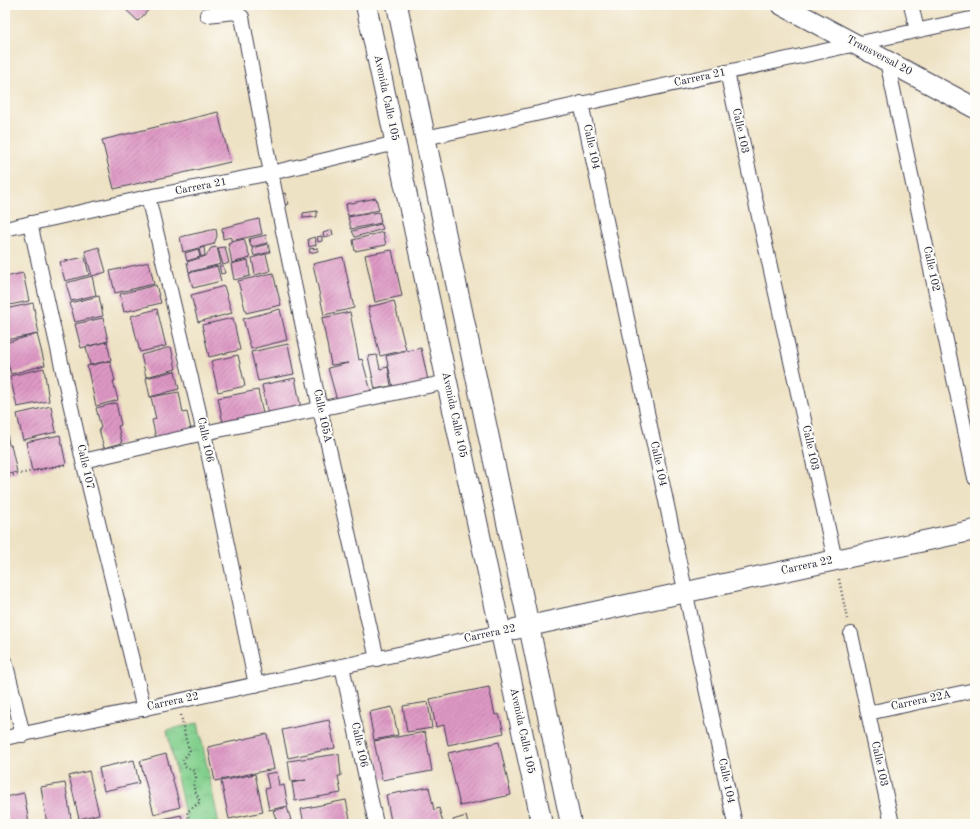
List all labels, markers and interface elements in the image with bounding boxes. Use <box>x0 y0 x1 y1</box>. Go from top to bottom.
street label: Transversal 20 <box>844 34 914 78</box>
street label: Avenida Calle 105 <box>372 54 400 142</box>
street label: Carrera 21 <box>673 67 727 89</box>
street label: Calle 103 <box>730 107 750 155</box>
street label: Calle 104 <box>581 123 601 171</box>
street label: Carrera 21 <box>174 177 228 197</box>
street label: Calle 102 <box>921 245 941 293</box>
street label: Avenida Calle 105 <box>440 371 468 459</box>
street label: Calle 105A <box>311 388 333 444</box>
street label: Calle 106 <box>195 416 215 464</box>
street label: Calle 103 <box>800 424 820 472</box>
street label: Calle 104 <box>648 440 668 488</box>
street label: Calle 107 <box>74 443 96 491</box>
street label: Carrera 22 <box>780 555 834 577</box>
street label: Carrera 22 <box>463 623 517 645</box>
street label: Avenida Calle 105 <box>508 687 536 775</box>
street label: Carrera 22A <box>890 689 953 713</box>
street label: Carrera 22 <box>146 691 200 713</box>
street label: Calle 106 <box>349 721 369 769</box>
street label: Calle 103 <box>869 740 889 788</box>
street label: Calle 104 <box>716 757 736 805</box>

